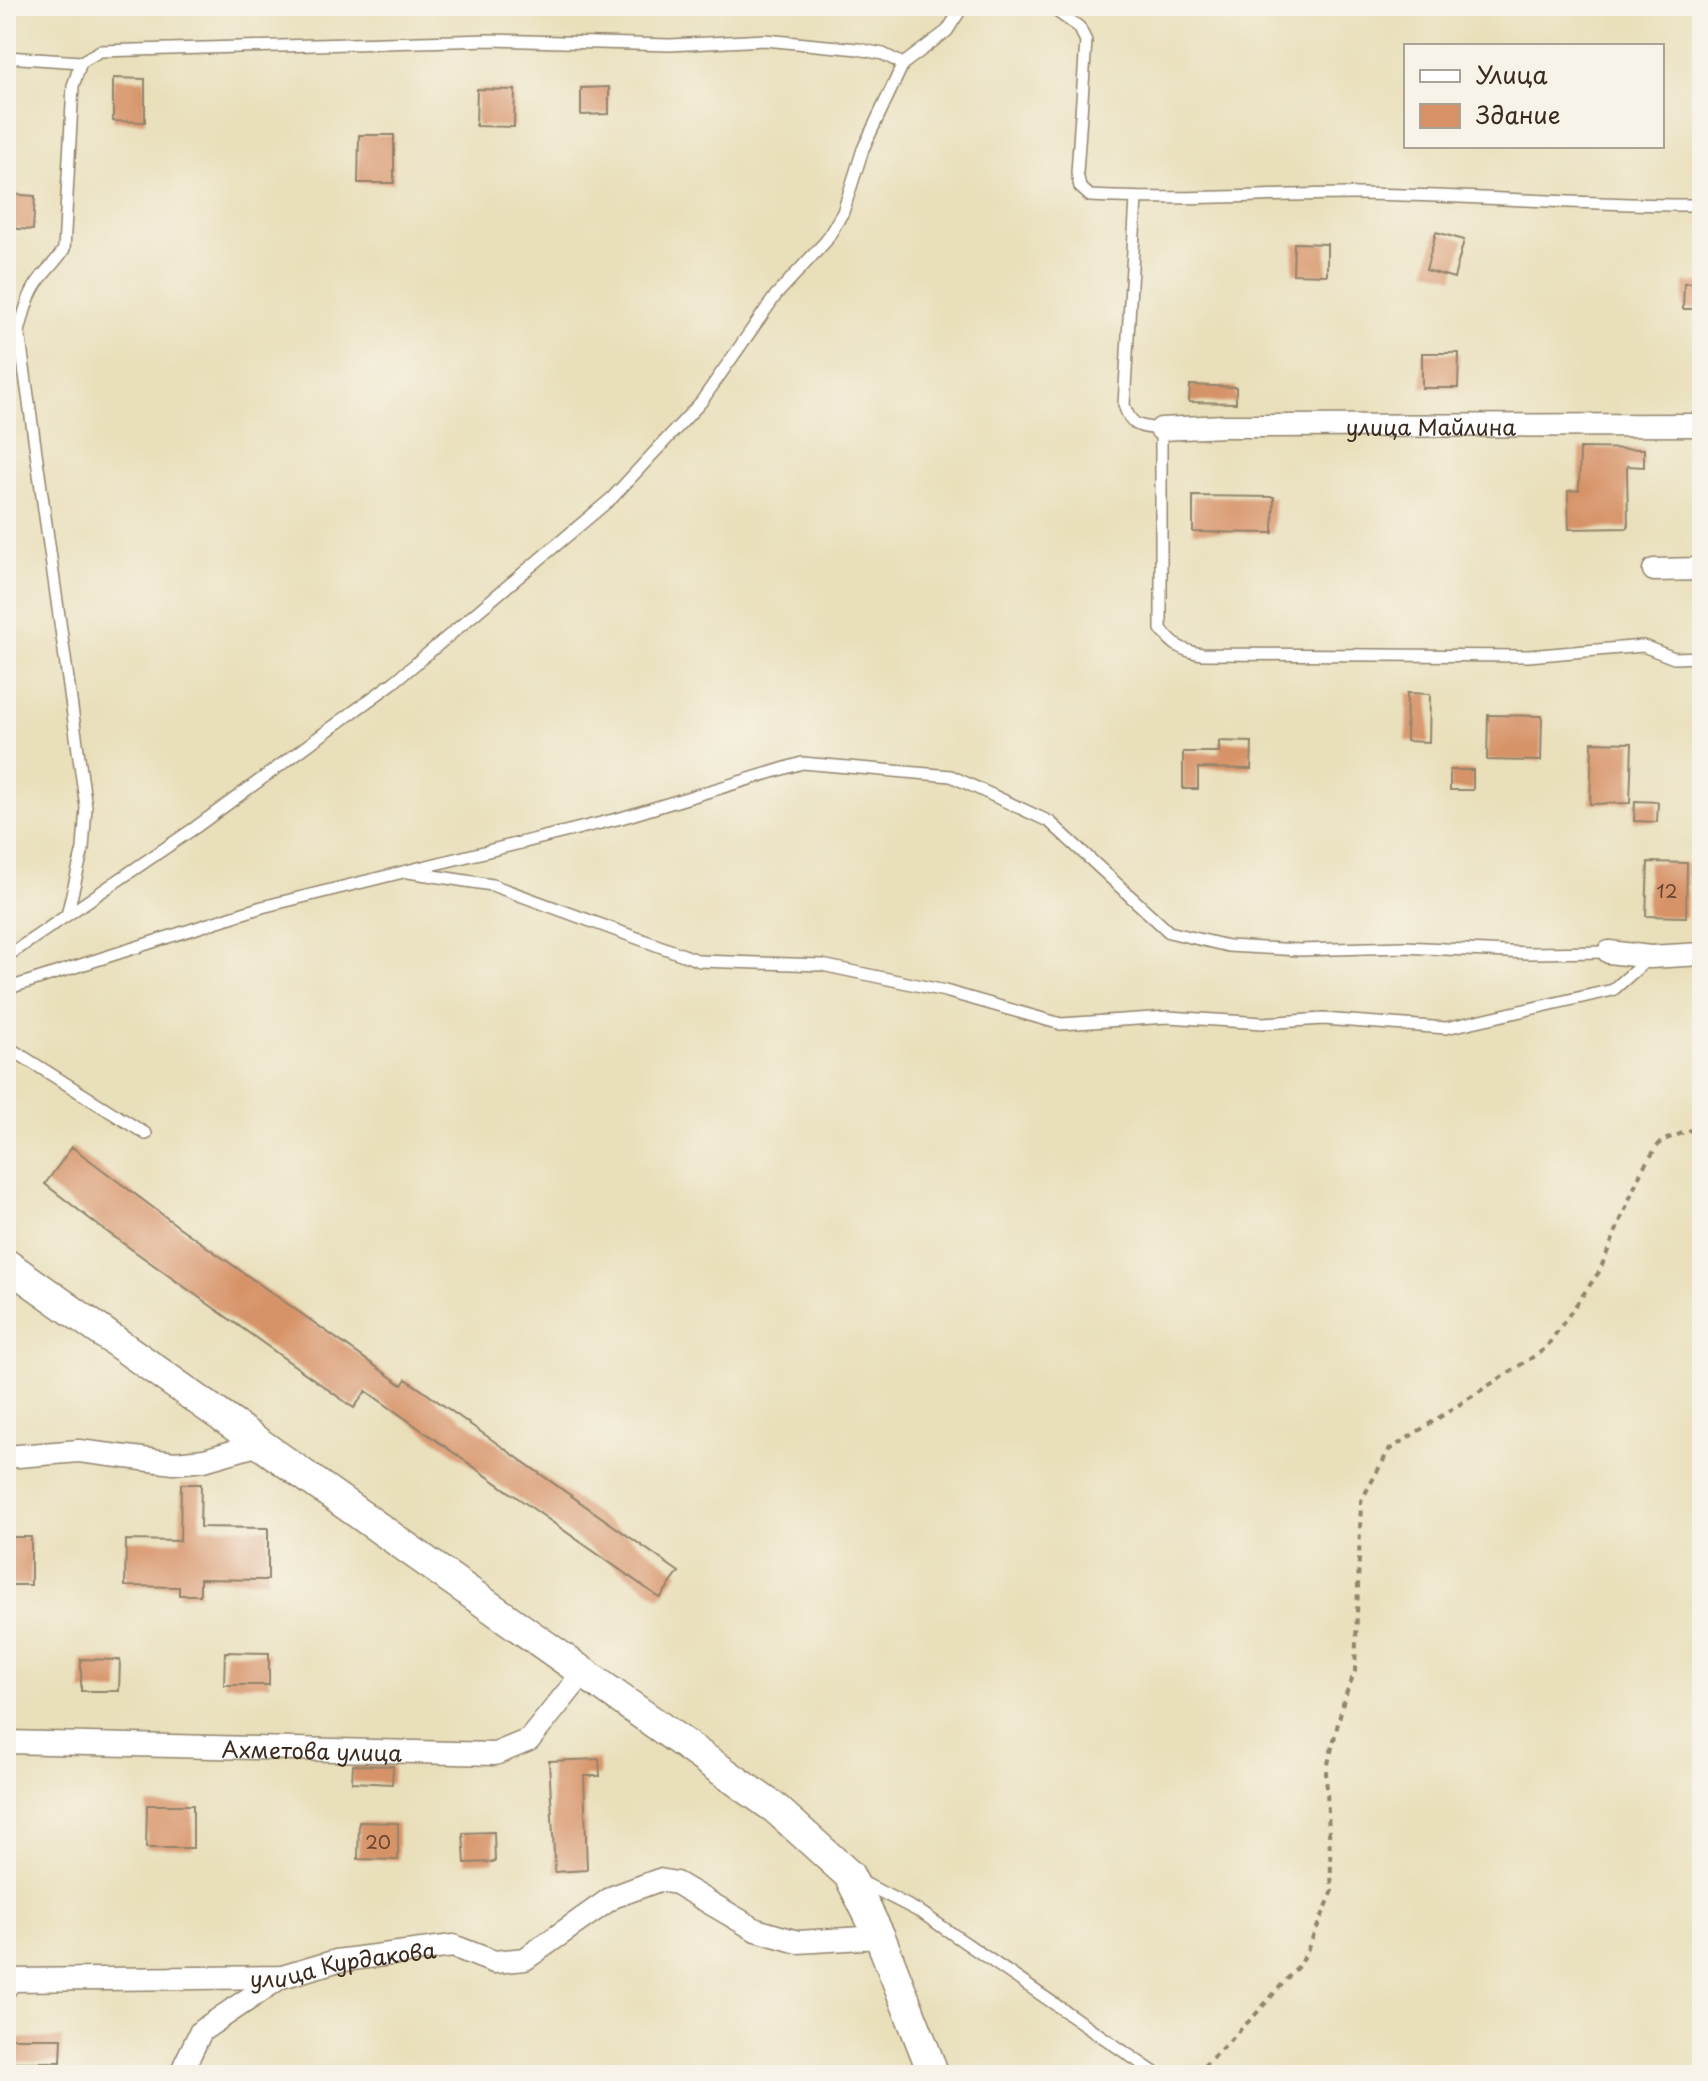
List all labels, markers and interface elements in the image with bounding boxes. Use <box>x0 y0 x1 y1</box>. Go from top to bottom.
legend <box>1404 44 1664 148</box>
text: Улица <box>1476 56 1548 92</box>
text: Здание <box>1476 96 1561 132</box>
street label: улица Майлина <box>1346 409 1516 442</box>
house number: 12 <box>1657 877 1677 904</box>
street label: Ахметова улица <box>221 1731 403 1768</box>
house number: 20 <box>365 1828 391 1855</box>
street label: улица Курдакова <box>250 1932 438 1994</box>

